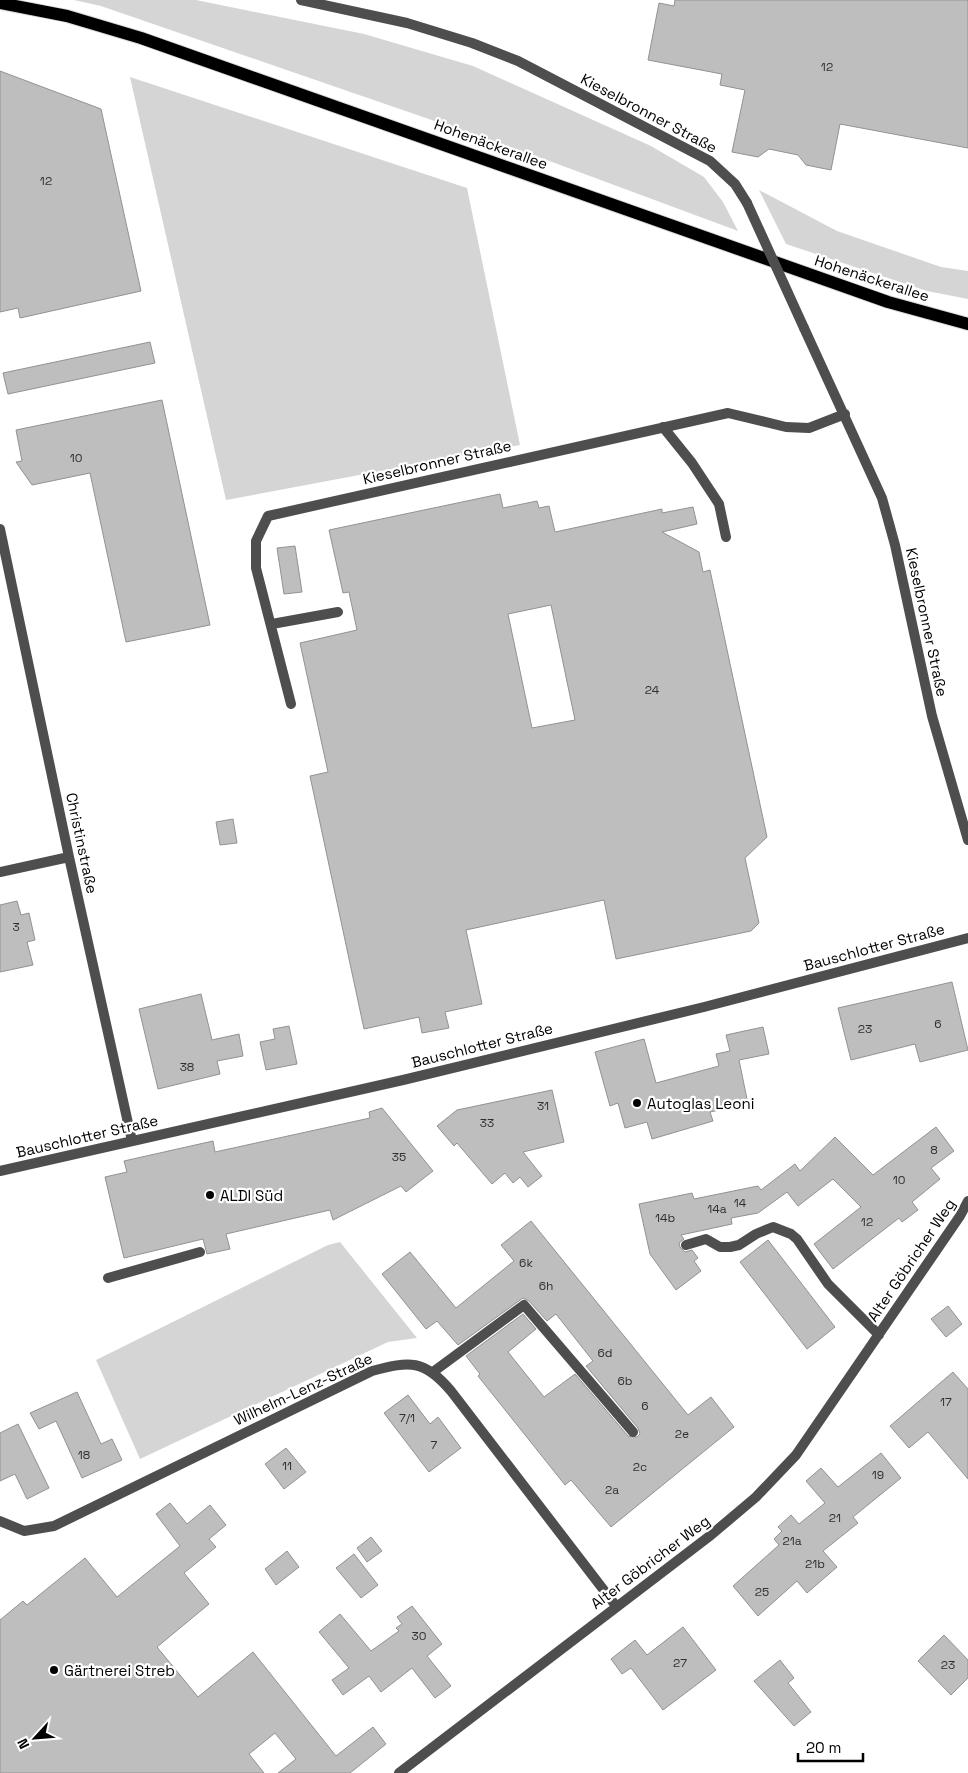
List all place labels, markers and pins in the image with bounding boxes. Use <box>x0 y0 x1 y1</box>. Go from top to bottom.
place label: Autoglas Leoni <box>647 1094 754 1113</box>
marker: Autoglas Leoni <box>631 1097 643 1109</box>
place label: ALDI Süd <box>220 1186 283 1205</box>
marker: ALDI Süd <box>204 1189 216 1201</box>
place label: Gärtnerei Streb <box>64 1661 175 1680</box>
marker: Gärtnerei Streb <box>48 1664 60 1676</box>

